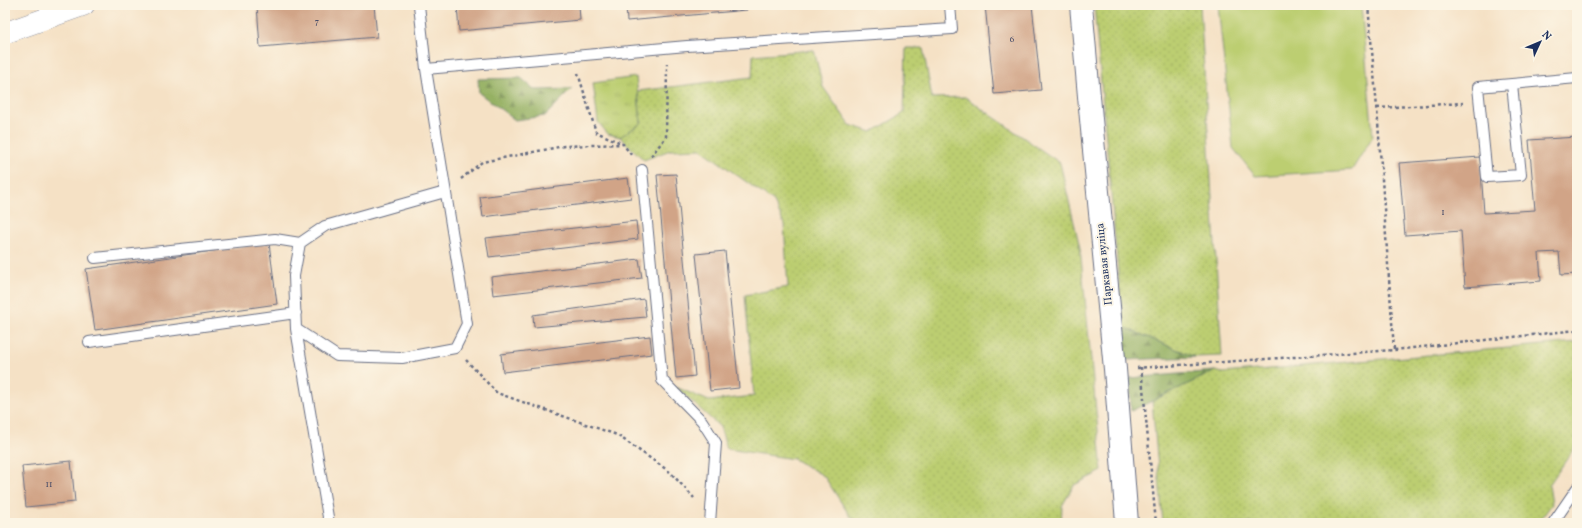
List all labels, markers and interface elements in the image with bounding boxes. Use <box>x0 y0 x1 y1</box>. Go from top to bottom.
house number: 7 <box>315 15 319 28</box>
north arrow <box>1520 22 1560 62</box>
text: N <box>1538 28 1554 44</box>
house number: 6 <box>1010 33 1015 46</box>
house number: 1 <box>1441 206 1445 219</box>
street label: Паркавая вуліца <box>1093 222 1117 306</box>
house number: 11 <box>46 478 52 491</box>

